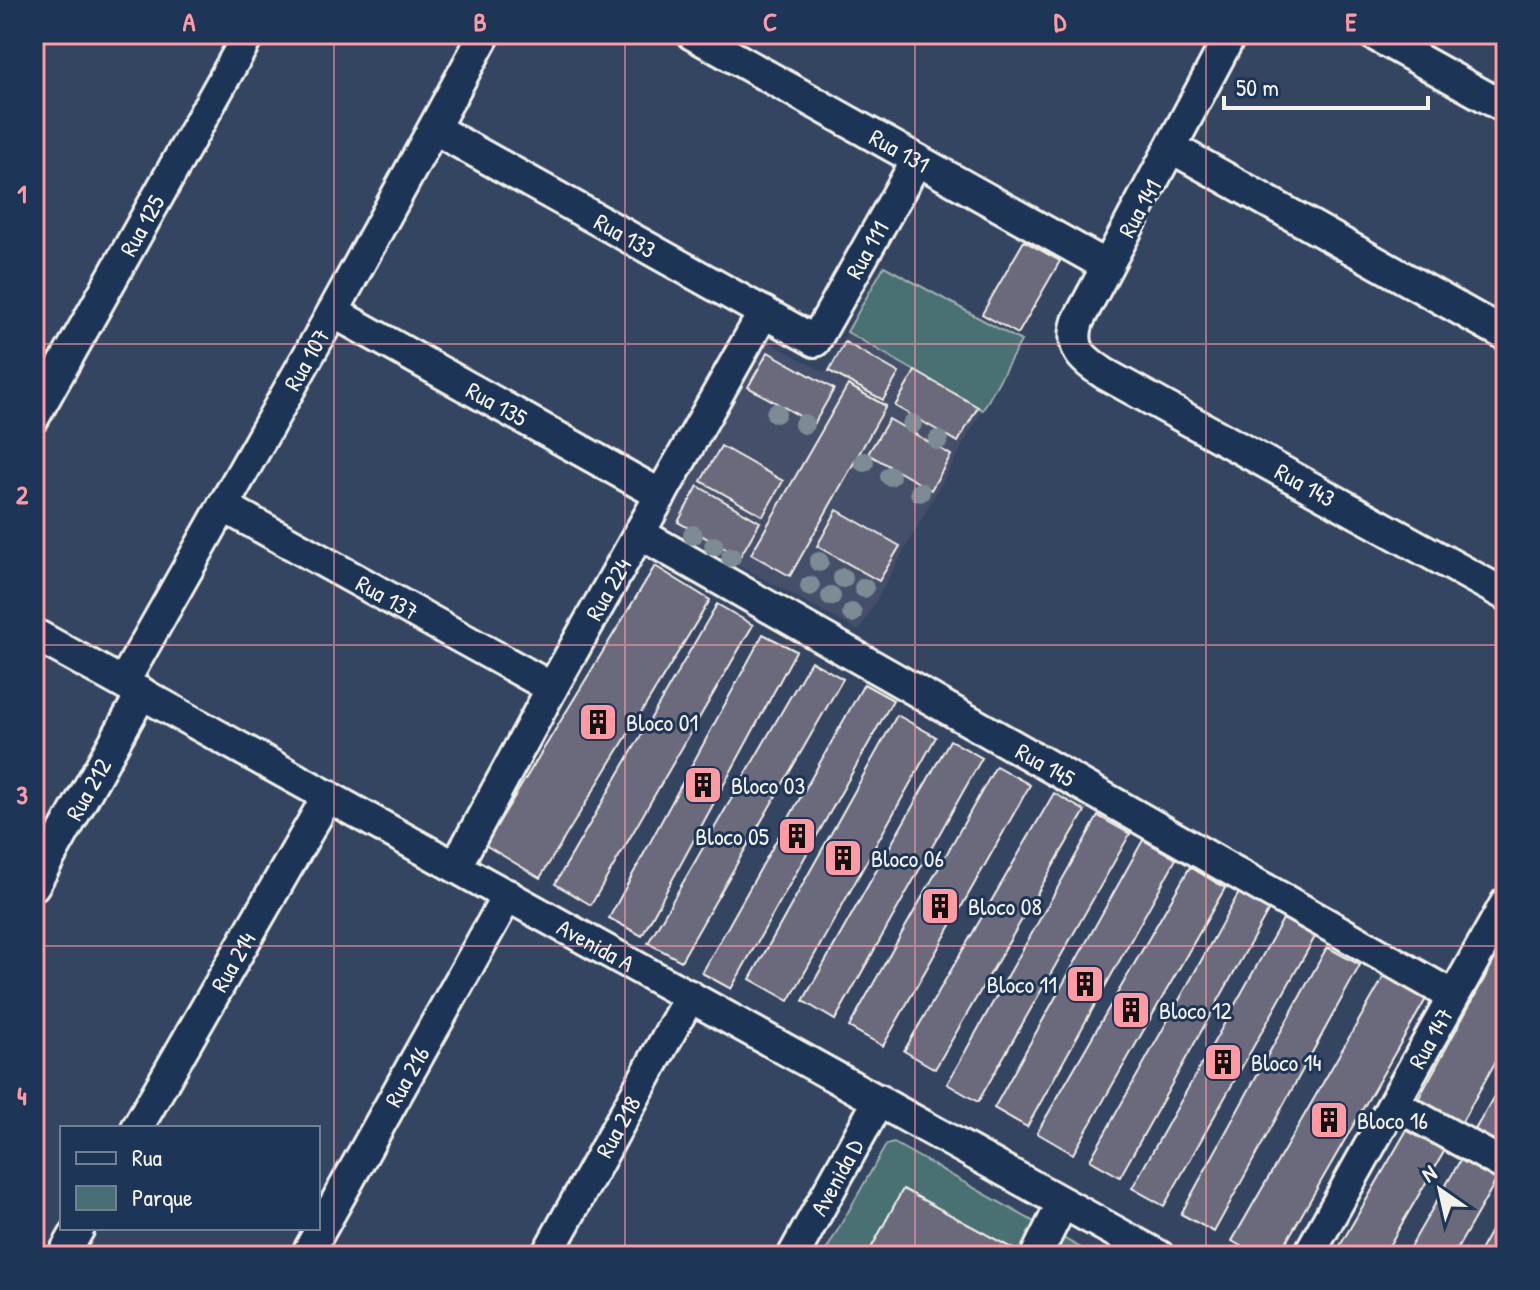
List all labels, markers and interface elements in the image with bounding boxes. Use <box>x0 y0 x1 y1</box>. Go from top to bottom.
text: A <box>183 4 196 39</box>
text: B <box>473 4 487 39</box>
text: C <box>763 4 777 39</box>
text: D <box>1054 4 1067 39</box>
text: E <box>1345 4 1357 39</box>
scale bar <box>1224 60 1428 110</box>
text: 50 m <box>1236 71 1279 103</box>
street label: Rua 131 <box>864 121 935 180</box>
street label: Rua 141 <box>1110 173 1168 243</box>
text: 1 <box>17 176 27 211</box>
street label: Rua 125 <box>112 189 172 262</box>
street label: Rua 133 <box>589 205 662 265</box>
street label: Rua 111 <box>837 215 896 284</box>
street label: Rua 107 <box>276 322 337 396</box>
street label: Rua 135 <box>461 374 533 433</box>
street label: Rua 143 <box>1270 455 1341 514</box>
text: 2 <box>16 477 29 512</box>
street label: Rua 224 <box>577 552 638 626</box>
street label: Rua 137 <box>351 567 424 627</box>
building icon: Bloco 01 <box>577 701 619 743</box>
place label: Bloco 01 <box>626 706 698 738</box>
street label: Rua 145 <box>1010 735 1081 794</box>
street label: Rua 212 <box>58 752 118 826</box>
building icon: Bloco 03 <box>682 764 724 806</box>
place label: Bloco 03 <box>731 769 805 801</box>
text: 3 <box>16 777 28 812</box>
building icon: Bloco 05 <box>776 815 818 857</box>
place label: Bloco 05 <box>695 820 769 852</box>
building icon: Bloco 06 <box>822 837 864 879</box>
place label: Bloco 06 <box>871 842 944 874</box>
building icon: Bloco 08 <box>919 885 961 927</box>
place label: Bloco 08 <box>968 890 1042 922</box>
street label: Avenida A <box>552 911 640 979</box>
street label: Rua 214 <box>203 926 263 997</box>
building icon: Bloco 11 <box>1064 963 1106 1005</box>
place label: Bloco 11 <box>987 968 1057 1000</box>
building icon: Bloco 12 <box>1110 989 1152 1031</box>
place label: Bloco 12 <box>1159 994 1232 1026</box>
street label: Rua 147 <box>1400 1002 1460 1074</box>
street label: Rua 216 <box>377 1040 436 1112</box>
building icon: Bloco 14 <box>1202 1041 1244 1083</box>
place label: Bloco 14 <box>1251 1046 1321 1078</box>
text: 4 <box>17 1078 27 1113</box>
street label: Rua 218 <box>588 1090 648 1163</box>
building icon: Bloco 16 <box>1308 1099 1350 1141</box>
place label: Bloco 16 <box>1357 1104 1428 1136</box>
legend <box>60 1126 320 1230</box>
street label: Avenida D <box>802 1133 871 1221</box>
text: Rua <box>132 1141 162 1173</box>
north arrow <box>1400 1150 1480 1230</box>
text: N <box>1416 1158 1442 1189</box>
text: Parque <box>132 1181 193 1213</box>

